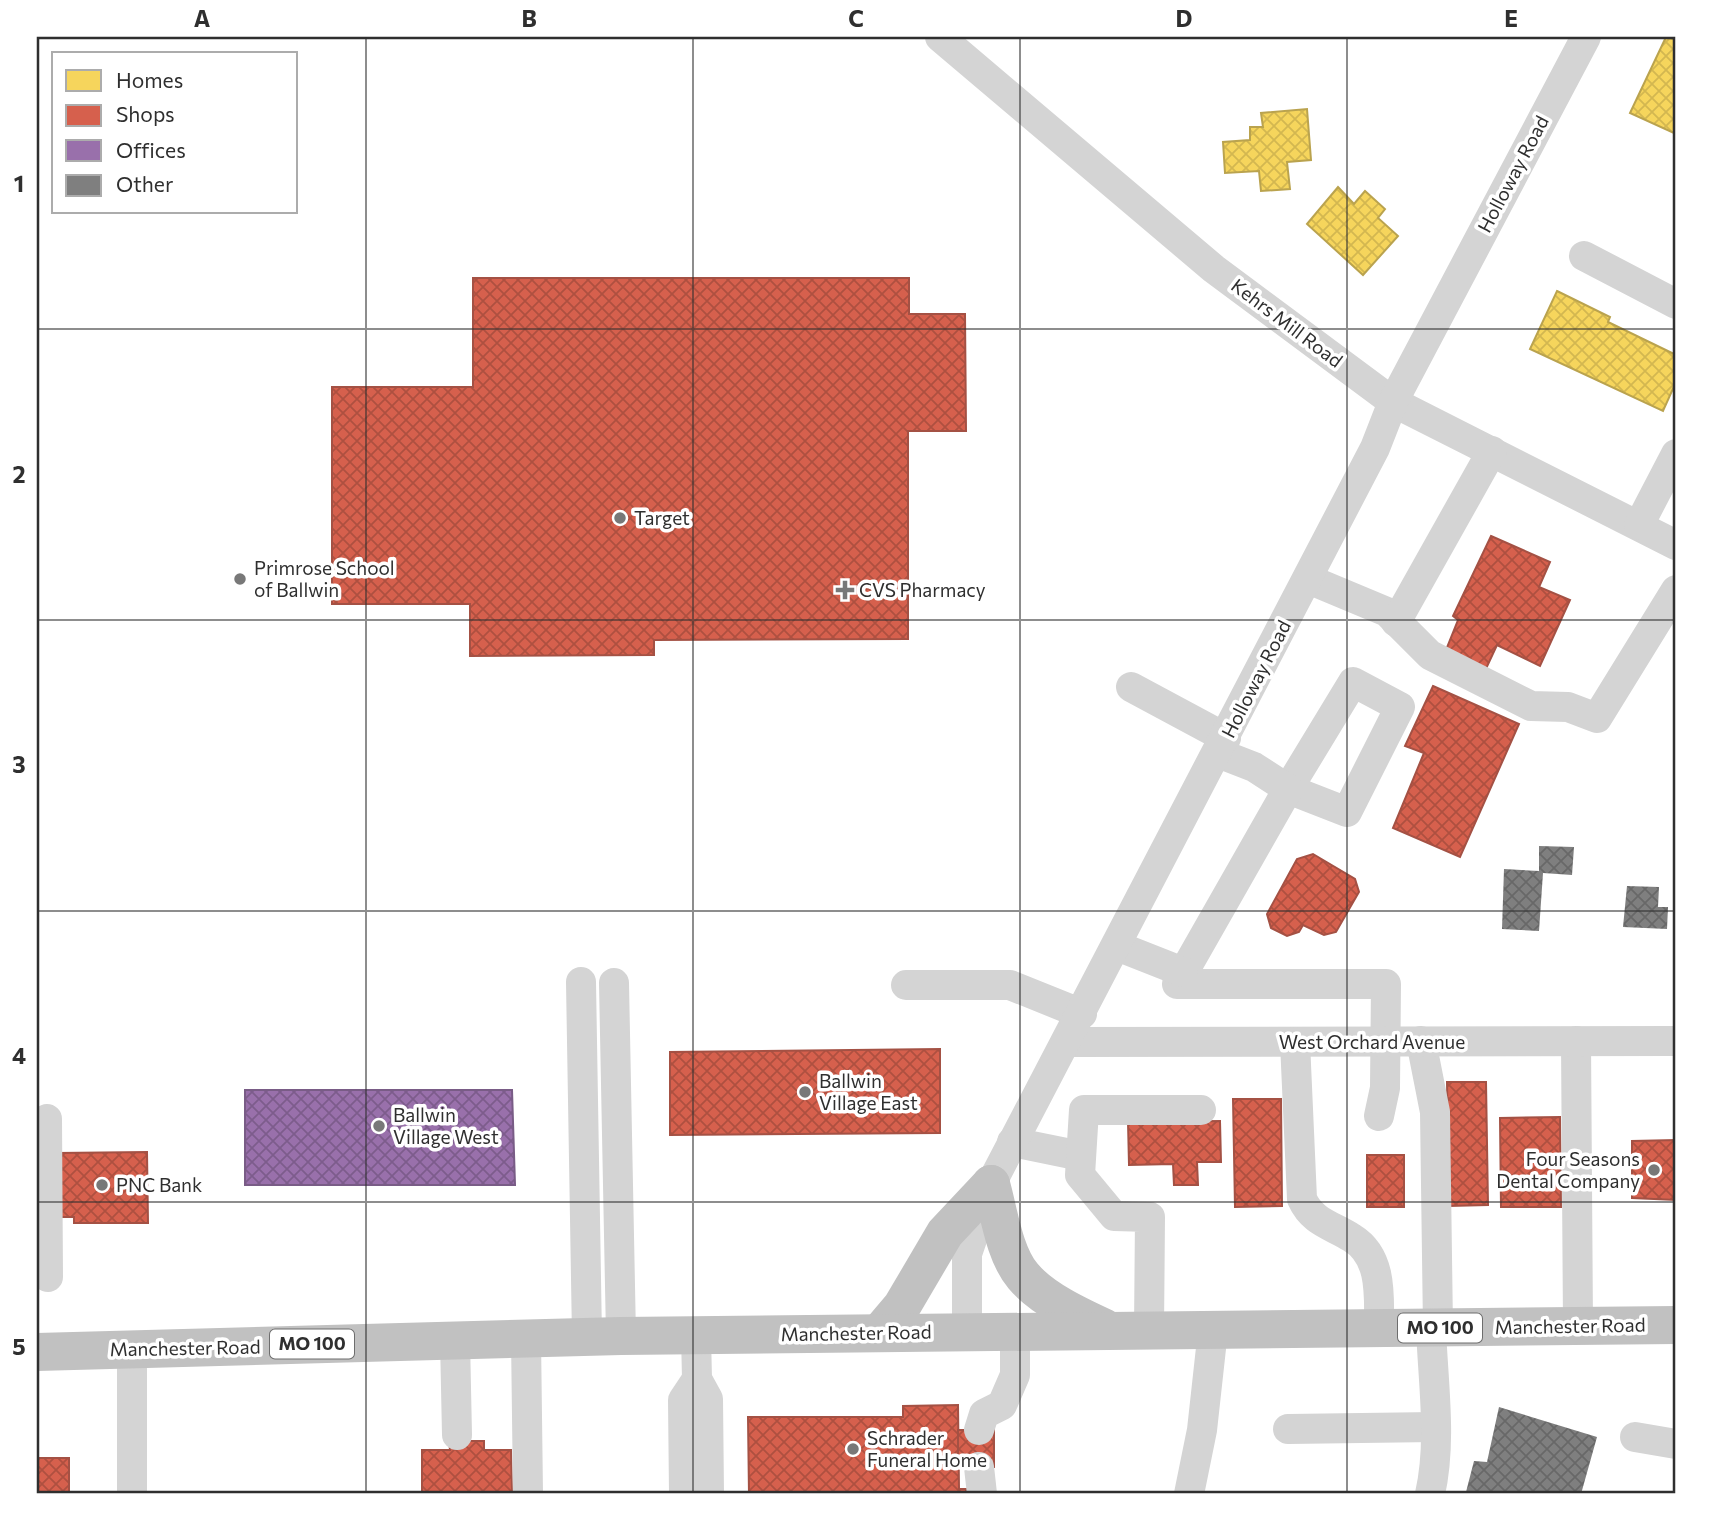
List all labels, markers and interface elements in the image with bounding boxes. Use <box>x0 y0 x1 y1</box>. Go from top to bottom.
text: A <box>194 4 211 32</box>
text: B <box>521 4 537 32</box>
text: C <box>848 4 864 32</box>
text: D <box>1176 4 1193 32</box>
text: E <box>1504 4 1518 32</box>
legend <box>52 52 298 214</box>
text: Homes <box>116 67 183 92</box>
text: Shops <box>116 101 175 126</box>
street label: Holloway Road <box>1472 111 1553 236</box>
text: Offices <box>116 137 186 162</box>
text: 1 <box>14 169 24 197</box>
text: Other <box>116 171 173 196</box>
street label: Kehrs Mill Road <box>1227 273 1347 372</box>
text: 2 <box>12 460 26 488</box>
place label: Target <box>634 506 690 529</box>
marker: Target <box>612 510 628 526</box>
place label: Primrose School of Ballwin <box>254 556 395 601</box>
marker: Primrose School of Ballwin <box>232 571 248 587</box>
place label: CVS Pharmacy <box>859 578 986 601</box>
marker: CVS Pharmacy <box>837 582 853 598</box>
street label: Holloway Road <box>1216 616 1295 741</box>
text: 3 <box>12 750 26 778</box>
street label: West Orchard Avenue <box>1279 1030 1465 1053</box>
text: 4 <box>12 1041 26 1069</box>
place label: Ballwin Village East <box>819 1069 918 1114</box>
marker: Ballwin Village East <box>797 1084 813 1100</box>
place label: Ballwin Village West <box>393 1103 499 1148</box>
marker: Ballwin Village West <box>371 1118 387 1134</box>
place label: Four Seasons Dental Company <box>1496 1147 1640 1192</box>
marker: Four Seasons Dental Company <box>1646 1162 1662 1178</box>
place label: PNC Bank <box>116 1173 202 1196</box>
marker: PNC Bank <box>94 1177 110 1193</box>
street label: Manchester Road <box>1494 1313 1646 1338</box>
road number: MO 100 <box>1398 1314 1482 1343</box>
street label: Manchester Road <box>780 1320 932 1345</box>
road number: MO 100 <box>270 1330 354 1358</box>
text: 5 <box>12 1332 26 1360</box>
street label: Manchester Road <box>109 1335 261 1360</box>
place label: Schrader Funeral Home <box>867 1426 987 1471</box>
marker: Schrader Funeral Home <box>845 1441 861 1457</box>

